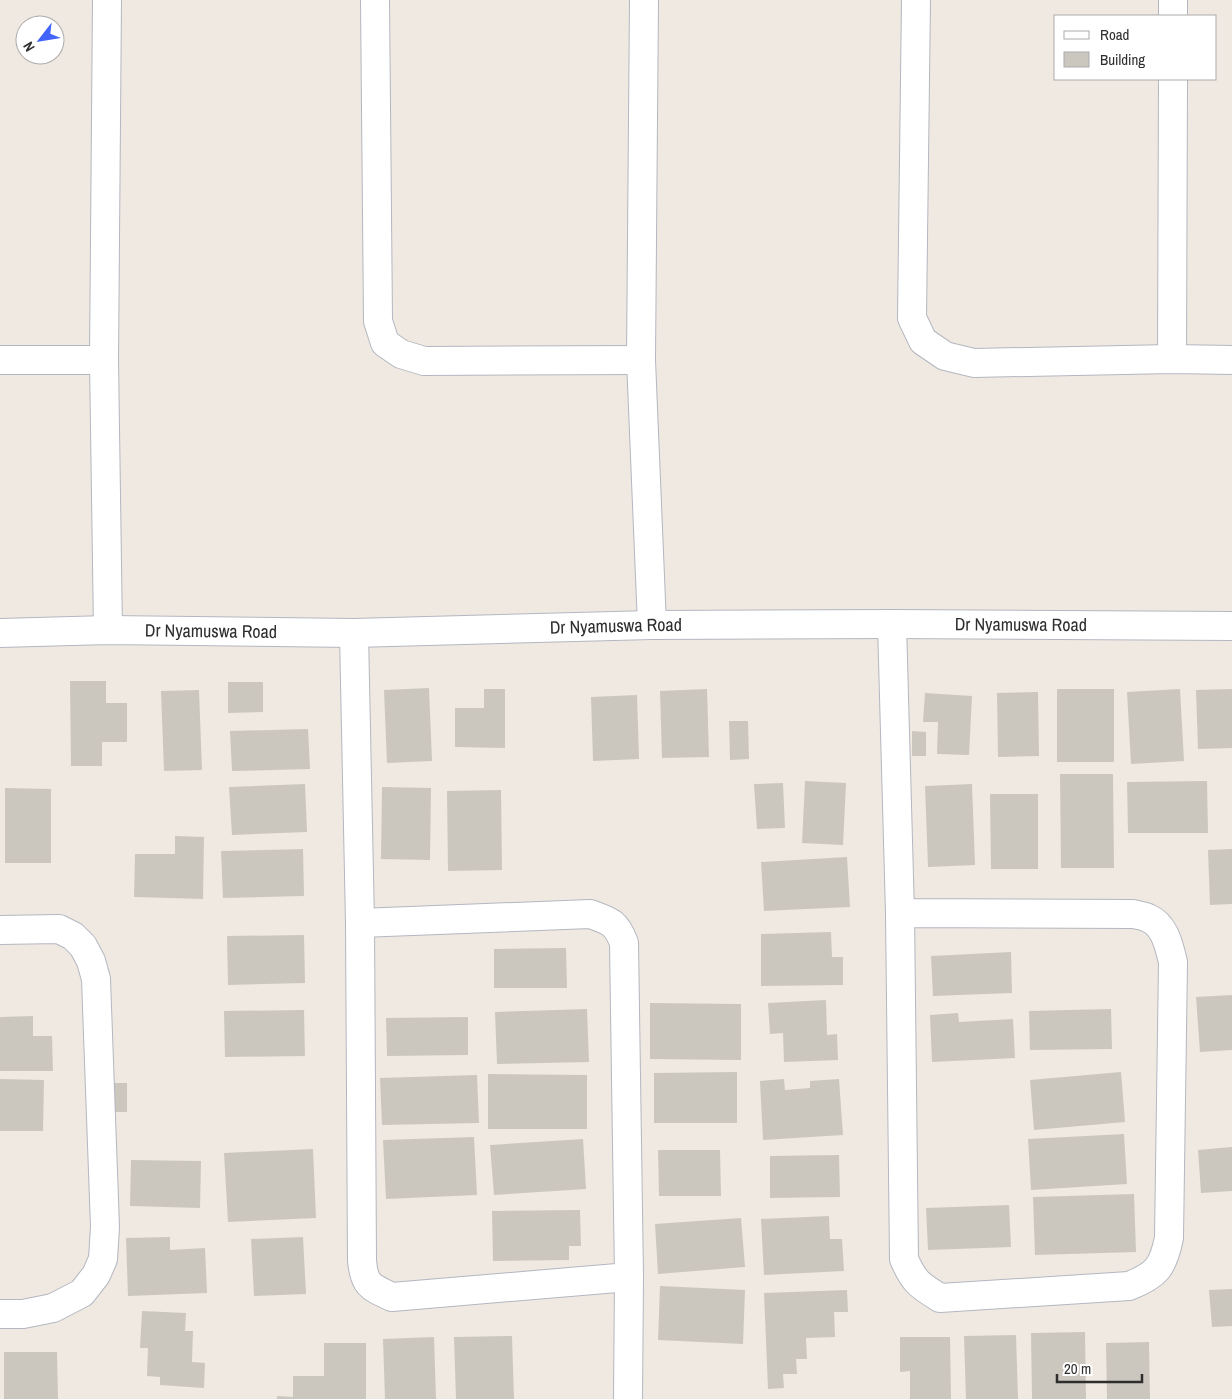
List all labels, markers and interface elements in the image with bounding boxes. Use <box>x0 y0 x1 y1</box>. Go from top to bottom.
north arrow <box>15 15 65 65</box>
legend <box>1054 15 1217 80</box>
text: Road <box>1100 24 1129 45</box>
text: N <box>19 39 39 55</box>
text: Building <box>1100 49 1145 70</box>
street label: Dr Nyamuswa Road <box>955 611 1087 637</box>
street label: Dr Nyamuswa Road <box>549 612 682 640</box>
street label: Dr Nyamuswa Road <box>145 617 277 644</box>
scale bar <box>1057 1352 1142 1384</box>
text: 20 m <box>1064 1358 1091 1379</box>

